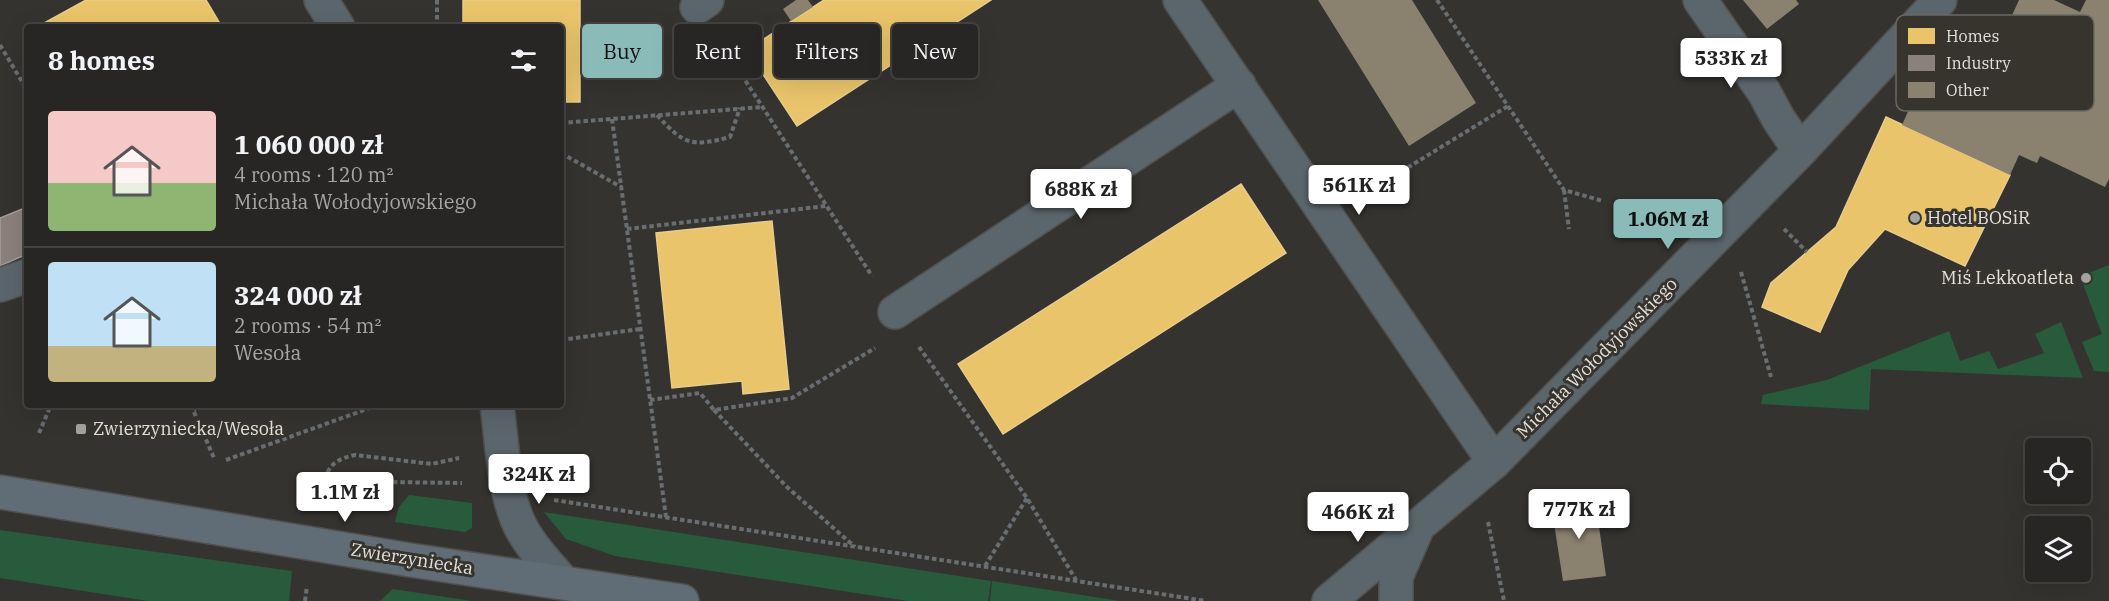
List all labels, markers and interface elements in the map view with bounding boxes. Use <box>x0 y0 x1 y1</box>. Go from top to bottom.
legend <box>1896 15 2094 111</box>
chip: Buy <box>582 24 662 78</box>
chip: Rent <box>674 24 762 78</box>
chip: Filters <box>774 24 880 78</box>
chip: New <box>892 24 978 78</box>
text: Homes <box>1946 26 1999 46</box>
pin: 533K zł <box>1676 38 1786 89</box>
text: 8 homes <box>48 43 155 77</box>
icon: filters <box>507 44 540 77</box>
text: 533K zł <box>1695 44 1767 71</box>
text: Industry <box>1946 53 2011 73</box>
text: Other <box>1946 80 1989 100</box>
text: 1 060 000 zł <box>234 127 383 161</box>
icon: home <box>96 135 168 207</box>
text: 4 rooms · 120 m² <box>234 161 393 188</box>
pin: 561K zł <box>1304 165 1414 216</box>
pin: 688K zł <box>1026 169 1136 220</box>
text: 561K zł <box>1323 171 1395 198</box>
text: 688K zł <box>1045 175 1117 202</box>
text: Michała Wołodyjowskiego <box>234 188 477 215</box>
pin: 1.06M zł <box>1606 199 1730 250</box>
text: 1.06M zł <box>1627 205 1709 232</box>
place label: Hotel BOSiR <box>1927 206 2030 229</box>
marker: Hotel BOSiR <box>1908 211 1922 225</box>
place label: Miś Lekkoatleta <box>1941 266 2074 289</box>
marker: Miś Lekkoatleta <box>2079 271 2093 285</box>
street label: Michała Wołodyjowskiego <box>1511 272 1682 443</box>
text: 324 000 zł <box>234 278 362 312</box>
icon: home <box>96 286 168 358</box>
text: 2 rooms · 54 m² <box>234 312 381 339</box>
text: Wesoła <box>234 339 301 366</box>
place label: Zwierzyniecka/Wesoła <box>93 417 284 440</box>
marker: Zwierzyniecka/Wesoła <box>74 422 88 436</box>
map controls <box>2025 438 2091 582</box>
button: locate <box>2025 438 2091 504</box>
pin: 324K zł <box>484 454 594 505</box>
text: 324K zł <box>503 460 575 487</box>
pin: 1.1M zł <box>290 472 400 523</box>
text: 1.1M zł <box>310 478 380 505</box>
pin: 777K zł <box>1524 489 1634 540</box>
pin: 466K zł <box>1303 492 1413 543</box>
text: 777K zł <box>1543 495 1615 522</box>
text: 466K zł <box>1322 498 1394 525</box>
button: layers <box>2025 516 2091 582</box>
street label: Zwierzyniecka <box>349 537 475 580</box>

